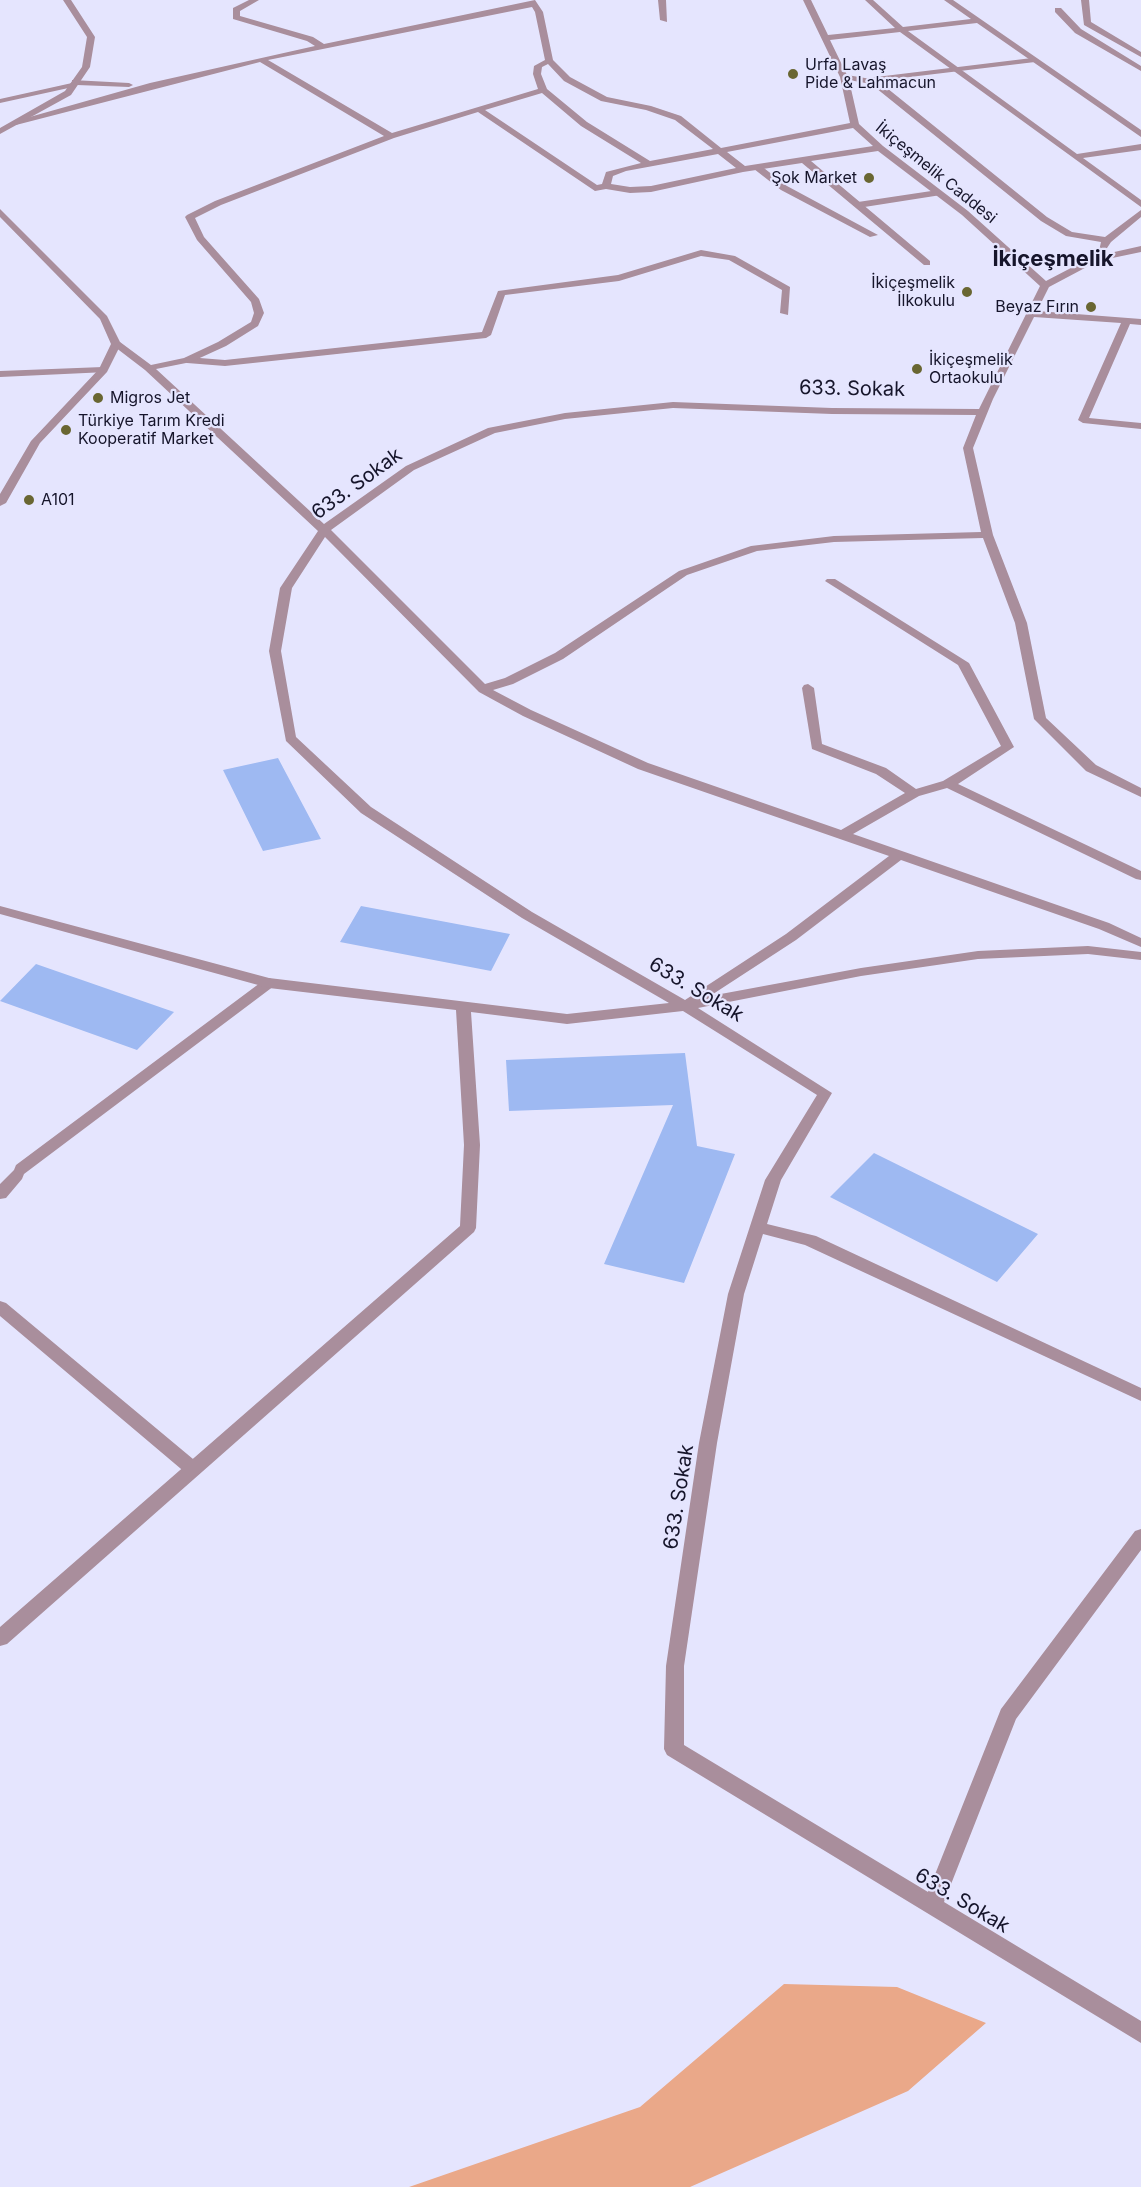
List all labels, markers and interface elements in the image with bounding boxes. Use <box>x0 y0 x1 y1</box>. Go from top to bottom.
place label: Urfa Lavaş Pide & Lahmacun <box>805 55 936 93</box>
marker: Urfa Lavaş Pide & Lahmacun <box>786 67 800 81</box>
street label: İkiçeşmelik Caddesi <box>872 118 1000 228</box>
place label: Şok Market <box>771 168 857 188</box>
marker: Şok Market <box>862 171 876 185</box>
district label: İkiçeşmelik <box>992 246 1114 272</box>
place label: İkiçeşmelik İlkokulu <box>871 273 955 311</box>
marker: İkiçeşmelik İlkokulu <box>960 285 974 299</box>
place label: Beyaz Fırın <box>995 297 1079 317</box>
marker: Beyaz Fırın <box>1084 300 1098 314</box>
place label: İkiçeşmelik Ortaokulu <box>929 350 1013 388</box>
marker: İkiçeşmelik Ortaokulu <box>910 362 924 376</box>
street label: 633. Sokak <box>799 376 905 402</box>
place label: Migros Jet <box>110 388 190 408</box>
marker: Migros Jet <box>91 391 105 405</box>
place label: Türkiye Tarım Kredi Kooperatif Market <box>78 411 225 449</box>
marker: Türkiye Tarım Kredi Kooperatif Market <box>59 423 73 437</box>
street label: 633. Sokak <box>307 443 407 525</box>
place label: A101 <box>41 490 75 510</box>
marker: A101 <box>22 493 36 507</box>
street label: 633. Sokak <box>644 952 748 1028</box>
street label: 633. Sokak <box>659 1443 699 1551</box>
street label: 633. Sokak <box>910 1863 1014 1939</box>

